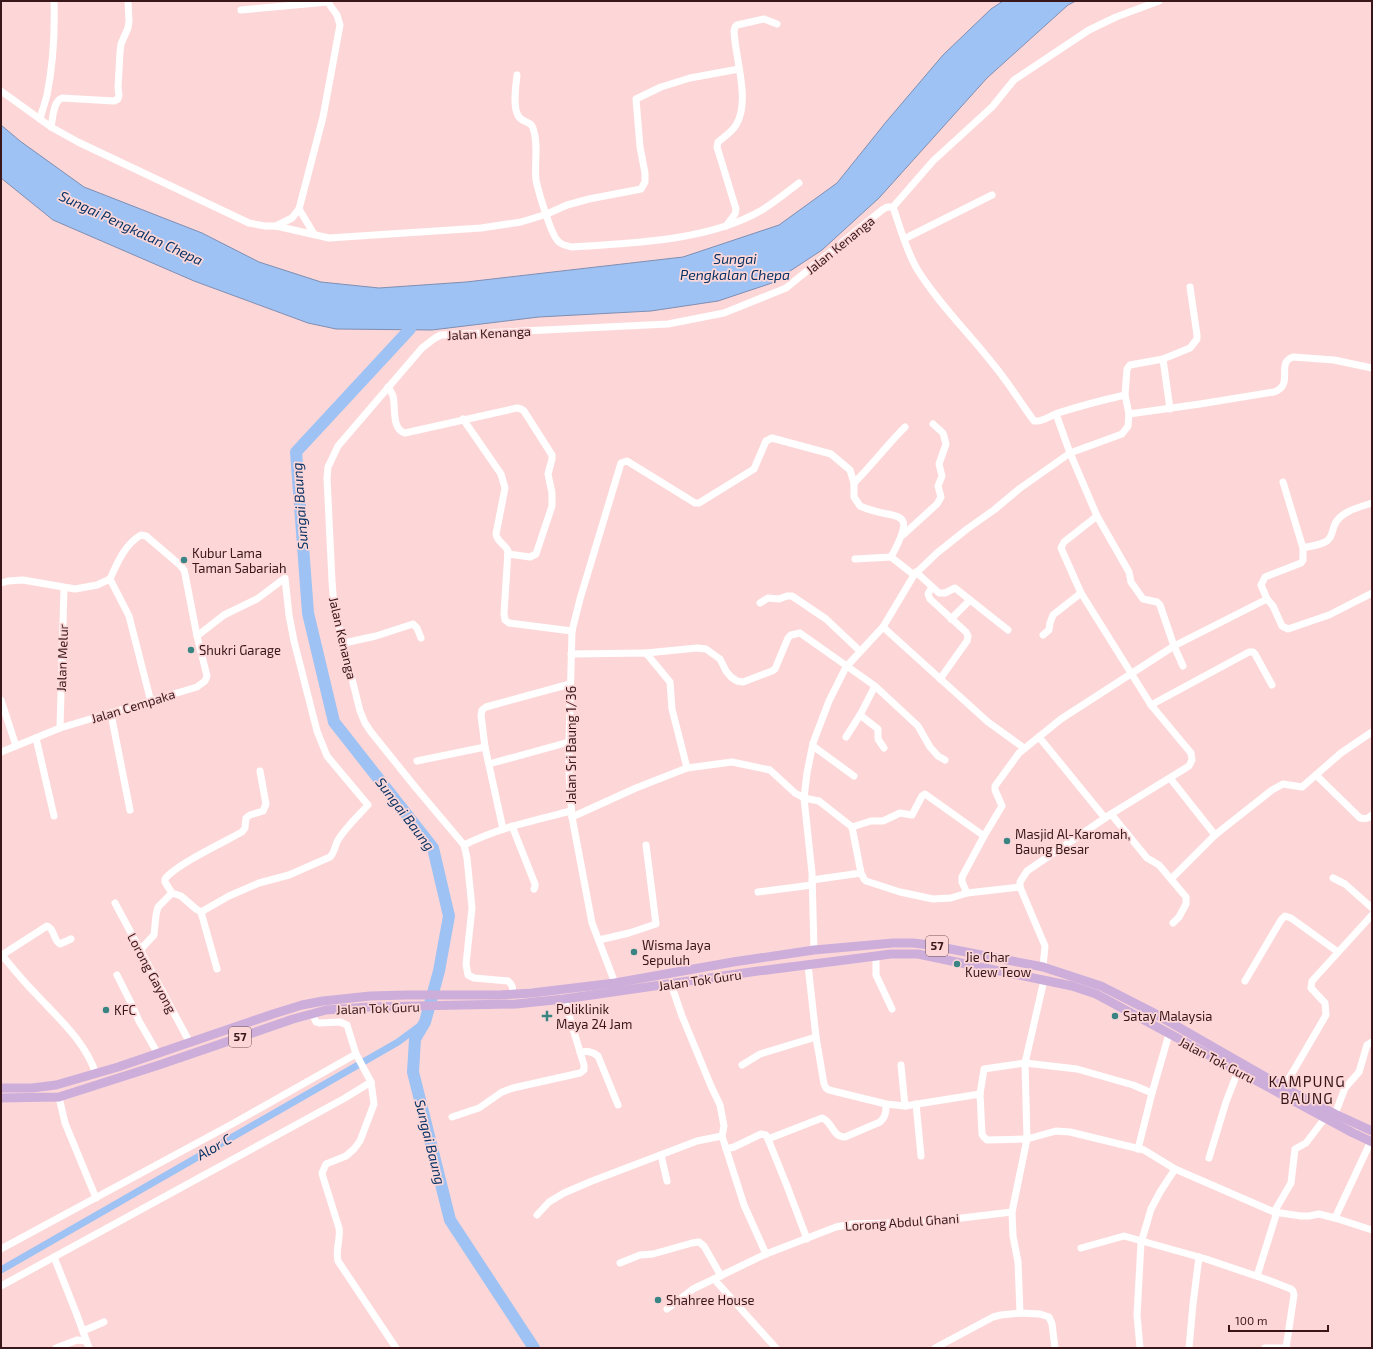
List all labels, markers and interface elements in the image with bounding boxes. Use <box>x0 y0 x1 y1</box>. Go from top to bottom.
water label: Sungai Pengkalan Chepa <box>57 187 206 268</box>
street label: Jalan Kenanga <box>802 212 878 278</box>
water label: Sungai Pengkalan Chepa <box>680 250 790 283</box>
street label: Jalan Kenanga <box>447 323 531 343</box>
water label: Sungai Baung <box>288 462 311 550</box>
place label: Kubur Lama Taman Sabariah <box>192 545 287 576</box>
marker: Kubur Lama Taman Sabariah <box>179 555 189 565</box>
street label: Jalan Kenanga <box>326 595 360 681</box>
street label: Jalan Melur <box>53 624 71 692</box>
place label: Shukri Garage <box>199 642 281 658</box>
marker: Shukri Garage <box>186 645 196 655</box>
street label: Jalan Cempaka <box>89 686 177 726</box>
street label: Jalan Sri Baung 1/36 <box>563 686 579 804</box>
water label: Sungai Baung <box>372 774 438 854</box>
place label: Masjid Al-Karomah, Baung Besar <box>1015 826 1131 857</box>
marker: Masjid Al-Karomah, Baung Besar <box>1002 836 1012 846</box>
street label: Lorong Gayong <box>124 930 180 1016</box>
road number: 57 <box>926 936 948 956</box>
place label: Wisma Jaya Sepuluh <box>642 937 711 968</box>
marker: Wisma Jaya Sepuluh <box>629 947 639 957</box>
place label: Jie Char Kuew Teow <box>965 949 1031 980</box>
marker: Jie Char Kuew Teow <box>952 959 962 969</box>
street label: Jalan Tok Guru <box>657 966 743 994</box>
street label: Jalan Tok Guru <box>336 999 420 1017</box>
place label: Poliklinik Maya 24 Jam <box>556 1001 632 1032</box>
place label: KFC <box>114 1002 136 1018</box>
marker: KFC <box>101 1005 111 1015</box>
place label: Satay Malaysia <box>1123 1008 1212 1024</box>
marker: Poliklinik Maya 24 Jam <box>541 1010 553 1022</box>
marker: Satay Malaysia <box>1110 1011 1120 1021</box>
road number: 57 <box>229 1027 251 1047</box>
street label: Jalan Tok Guru <box>1176 1033 1258 1087</box>
district label: KAMPUNG BAUNG <box>1268 1072 1346 1107</box>
water label: Sungai Baung <box>412 1097 449 1186</box>
water label: Alor C <box>193 1130 234 1164</box>
street label: Lorong Abdul Ghani <box>844 1210 960 1234</box>
place label: Shahree House <box>666 1292 755 1308</box>
marker: Shahree House <box>653 1295 663 1305</box>
scale bar <box>1229 1307 1328 1333</box>
text: 100 m <box>1235 1313 1267 1327</box>

